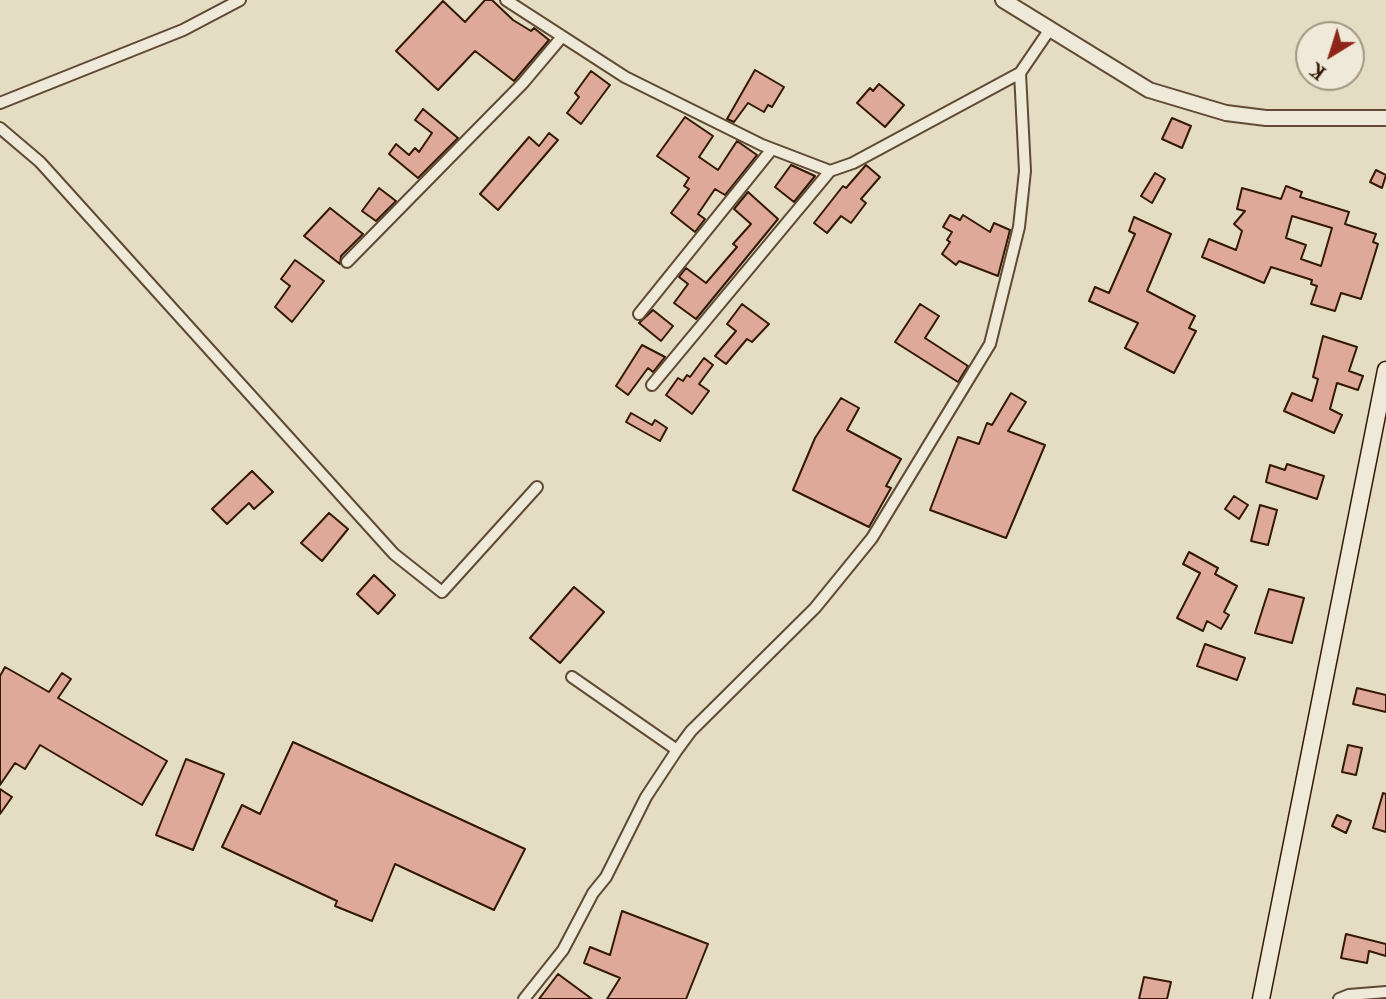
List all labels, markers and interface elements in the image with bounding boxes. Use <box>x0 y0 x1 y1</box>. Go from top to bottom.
north arrow <box>1295 21 1365 91</box>
text: K <box>1306 58 1330 85</box>

